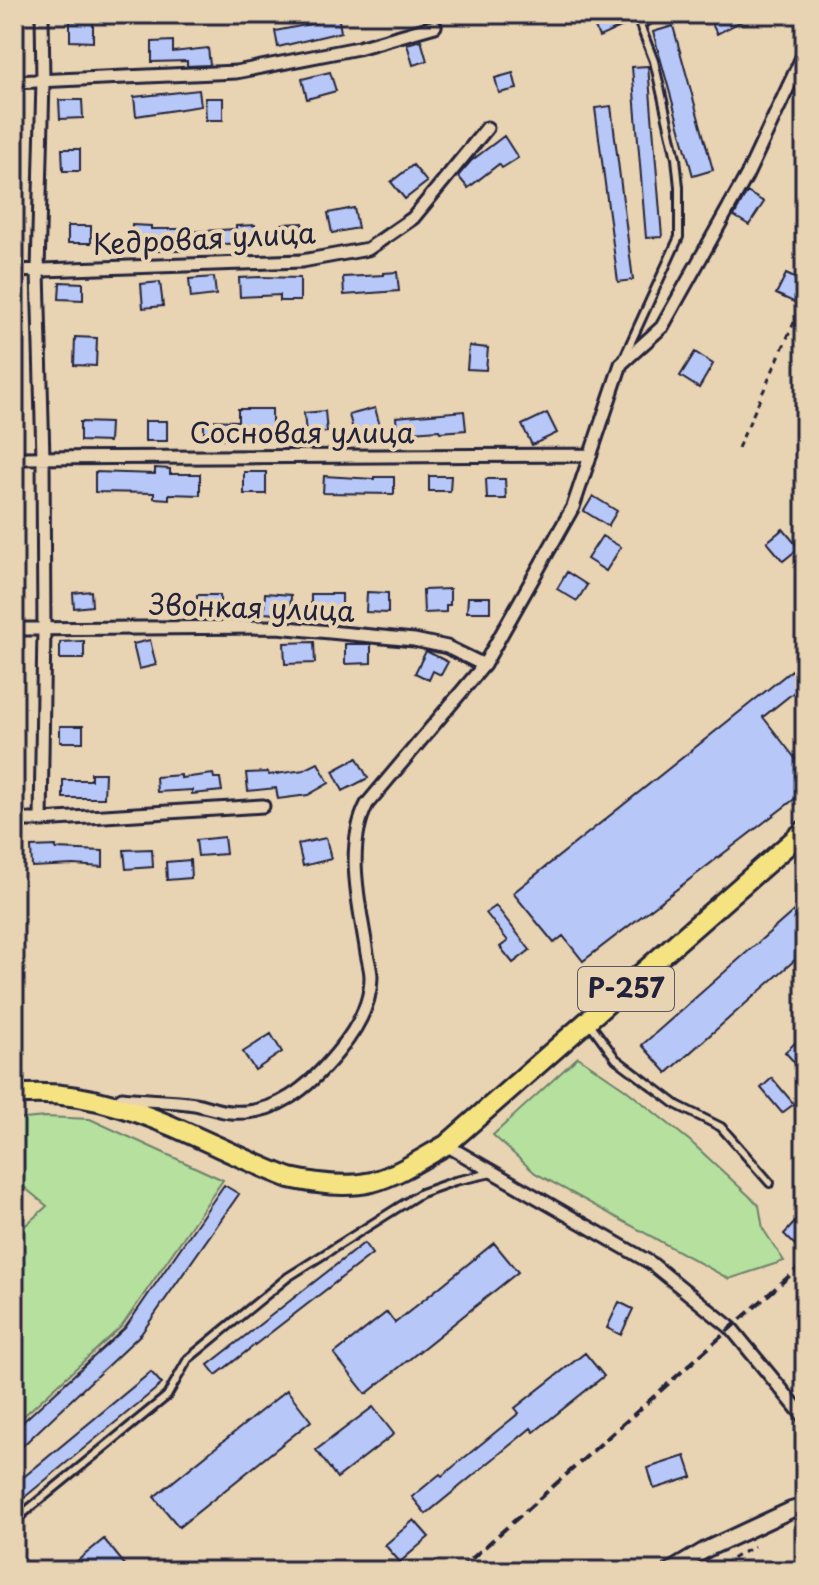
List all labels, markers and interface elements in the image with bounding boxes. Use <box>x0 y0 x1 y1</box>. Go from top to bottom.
street label: Кедровая улица <box>91 210 317 265</box>
street label: Сосновая улица <box>190 410 415 453</box>
street label: Звонкая улица <box>148 581 356 632</box>
road number: Р-257 <box>578 967 674 1011</box>

